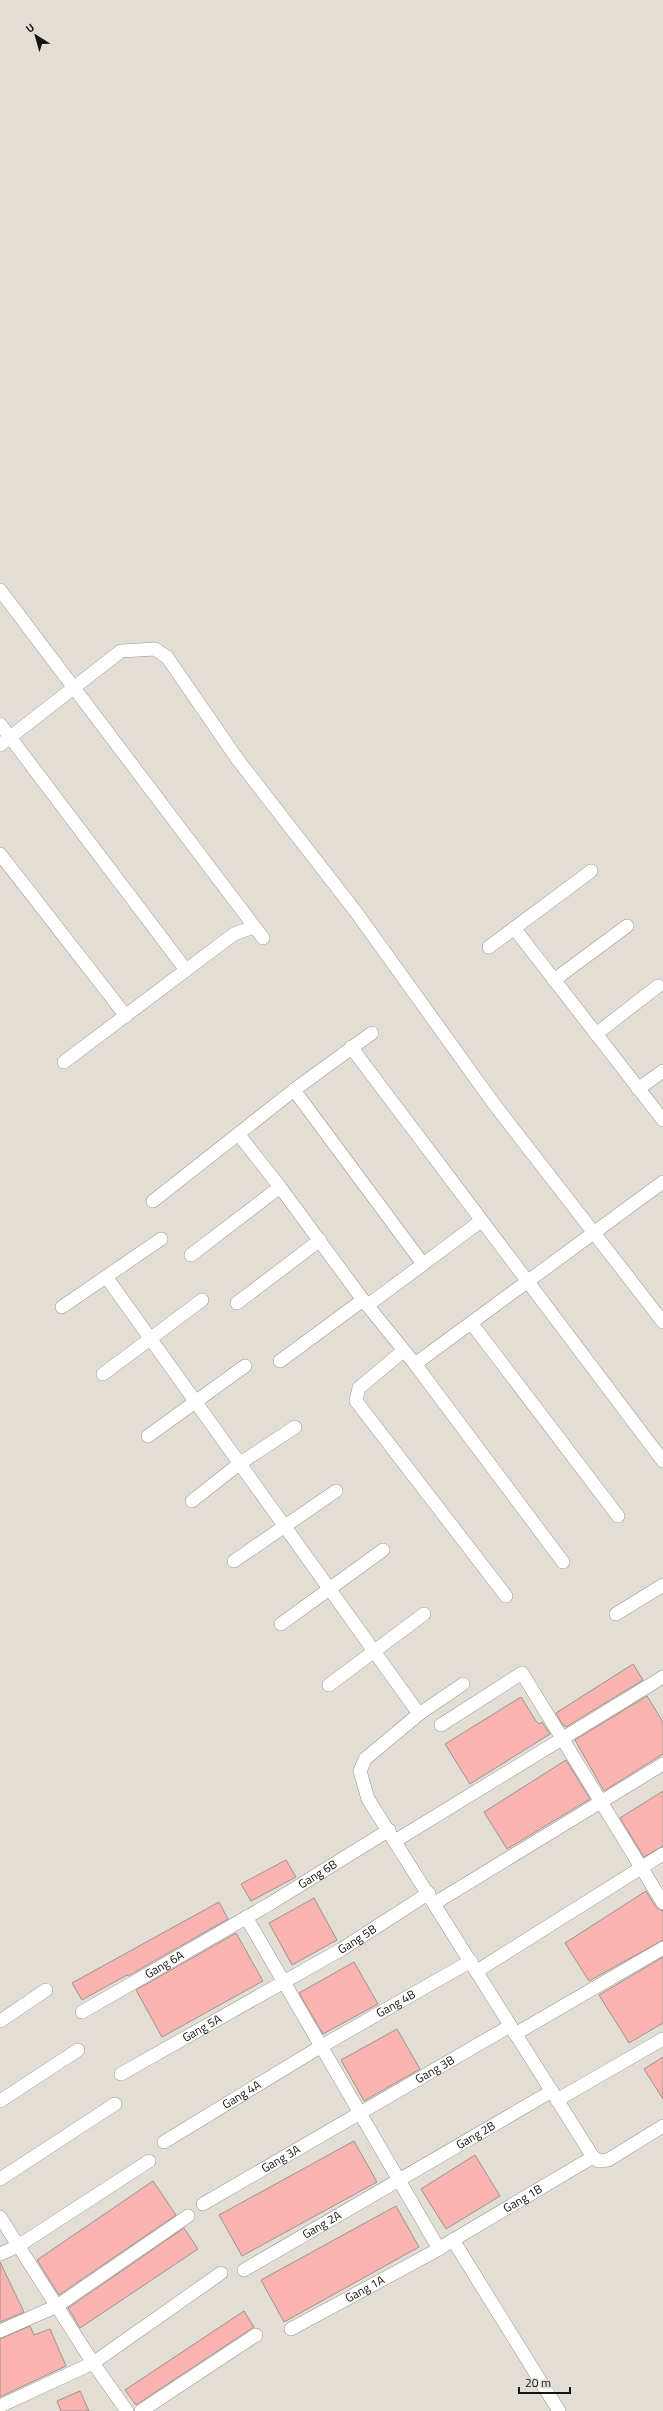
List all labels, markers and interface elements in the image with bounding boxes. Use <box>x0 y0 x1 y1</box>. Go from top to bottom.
north arrow <box>16 16 56 56</box>
text: U <box>22 19 38 37</box>
street label: Gang 6B <box>294 1854 341 1893</box>
street label: Gang 5B <box>334 1919 380 1958</box>
street label: Gang 6A <box>141 1945 187 1983</box>
street label: Gang 4B <box>372 1984 419 2022</box>
street label: Gang 5A <box>178 2009 225 2047</box>
street label: Gang 3B <box>411 2050 458 2088</box>
street label: Gang 4A <box>218 2075 265 2113</box>
street label: Gang 2B <box>452 2116 499 2154</box>
street label: Gang 3A <box>257 2140 304 2177</box>
street label: Gang 1B <box>499 2179 546 2217</box>
street label: Gang 2A <box>298 2205 345 2243</box>
street label: Gang 1A <box>341 2270 388 2307</box>
scale bar <box>519 2369 570 2395</box>
text: 20 m <box>525 2373 551 2392</box>

